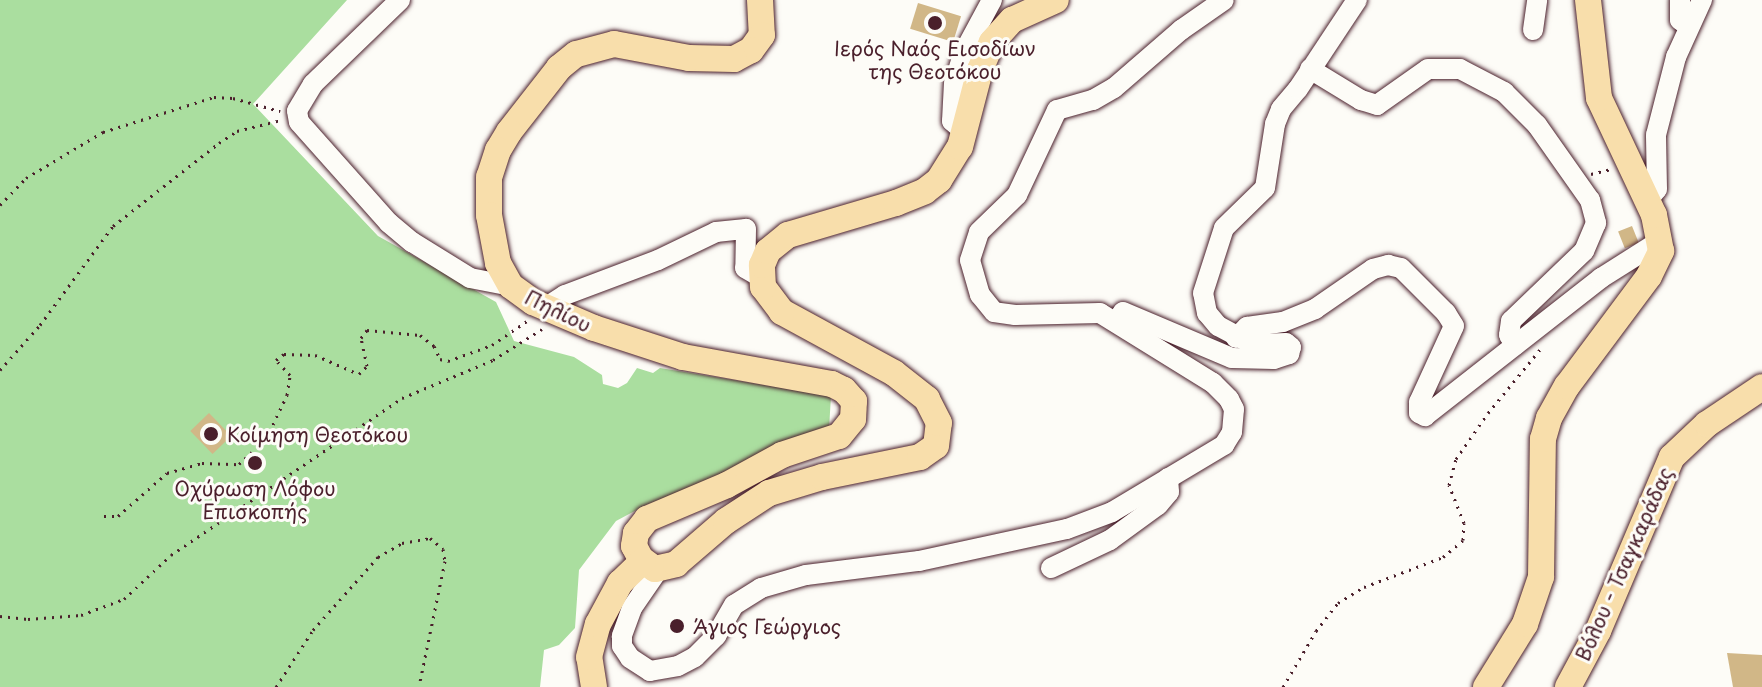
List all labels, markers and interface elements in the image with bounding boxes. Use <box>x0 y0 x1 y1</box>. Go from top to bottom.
marker: Ιερός Ναός Εισοδίων της Θεοτόκου <box>926 14 944 32</box>
place label: Ιερός Ναός Εισοδίων της Θεοτόκου <box>834 36 1036 83</box>
street label: Πηλίου <box>521 285 595 337</box>
place label: Κοίμηση Θεοτόκου <box>227 422 410 446</box>
marker: Κοίμηση Θεοτόκου <box>202 425 220 443</box>
marker: Οχύρωση Λόφου Επισκοπής <box>246 454 264 472</box>
street label: Βόλου - Τσαγκαράδας <box>1570 463 1678 665</box>
place label: Οχύρωση Λόφου Επισκοπής <box>174 476 336 523</box>
place label: Άγιος Γεώργιος <box>693 614 842 638</box>
marker: Άγιος Γεώργιος <box>668 617 686 635</box>

